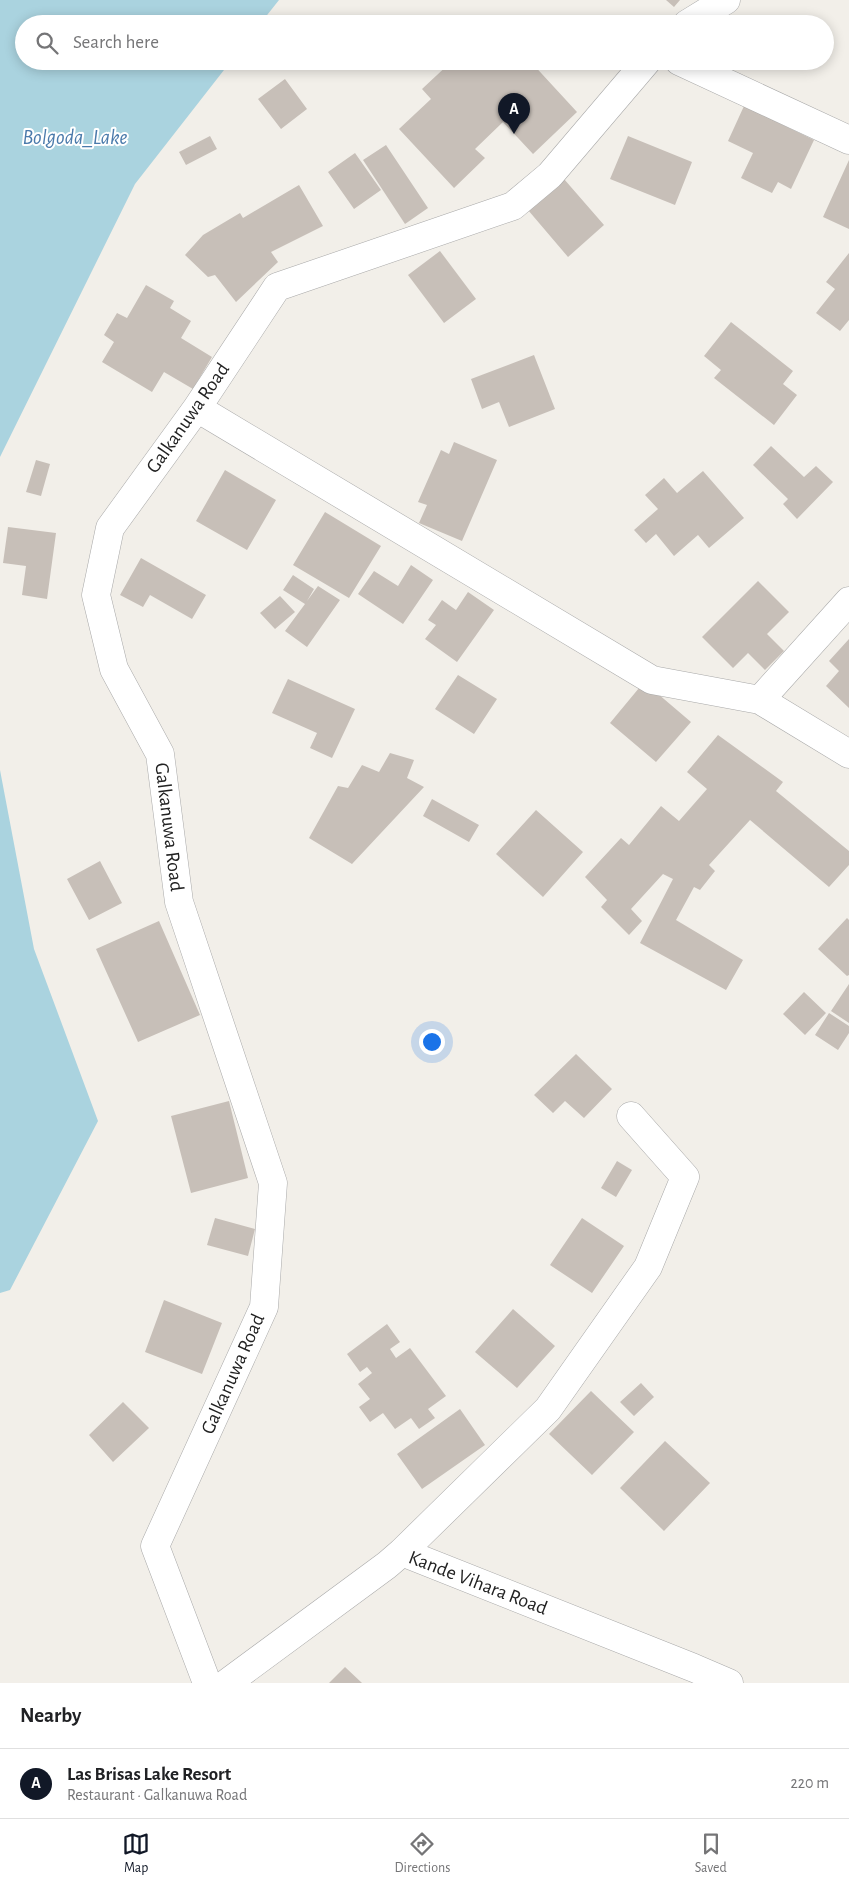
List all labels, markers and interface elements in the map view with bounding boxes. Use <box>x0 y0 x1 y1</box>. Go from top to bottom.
search box <box>15 15 834 70</box>
icon: search <box>33 29 61 57</box>
text: Search here <box>73 33 159 52</box>
pin: A <box>498 93 530 134</box>
water label: Bolgoda_Lake <box>22 127 128 148</box>
street label: Galkanuwa Road <box>143 359 233 477</box>
street label: Galkanuwa Road <box>151 762 187 892</box>
your location <box>419 1029 445 1055</box>
street label: Galkanuwa Road <box>198 1311 268 1437</box>
street label: Kande Vihara Road <box>406 1547 550 1619</box>
text: Nearby <box>20 1705 81 1726</box>
text: Las Brisas Lake Resort <box>67 1765 231 1784</box>
text: A <box>31 1775 41 1791</box>
text: 220 m <box>791 1775 829 1791</box>
text: Restaurant · Galkanuwa Road <box>67 1787 247 1803</box>
tab: Map <box>122 1830 150 1877</box>
tab: Directions <box>395 1830 450 1877</box>
tab: Saved <box>695 1830 727 1877</box>

